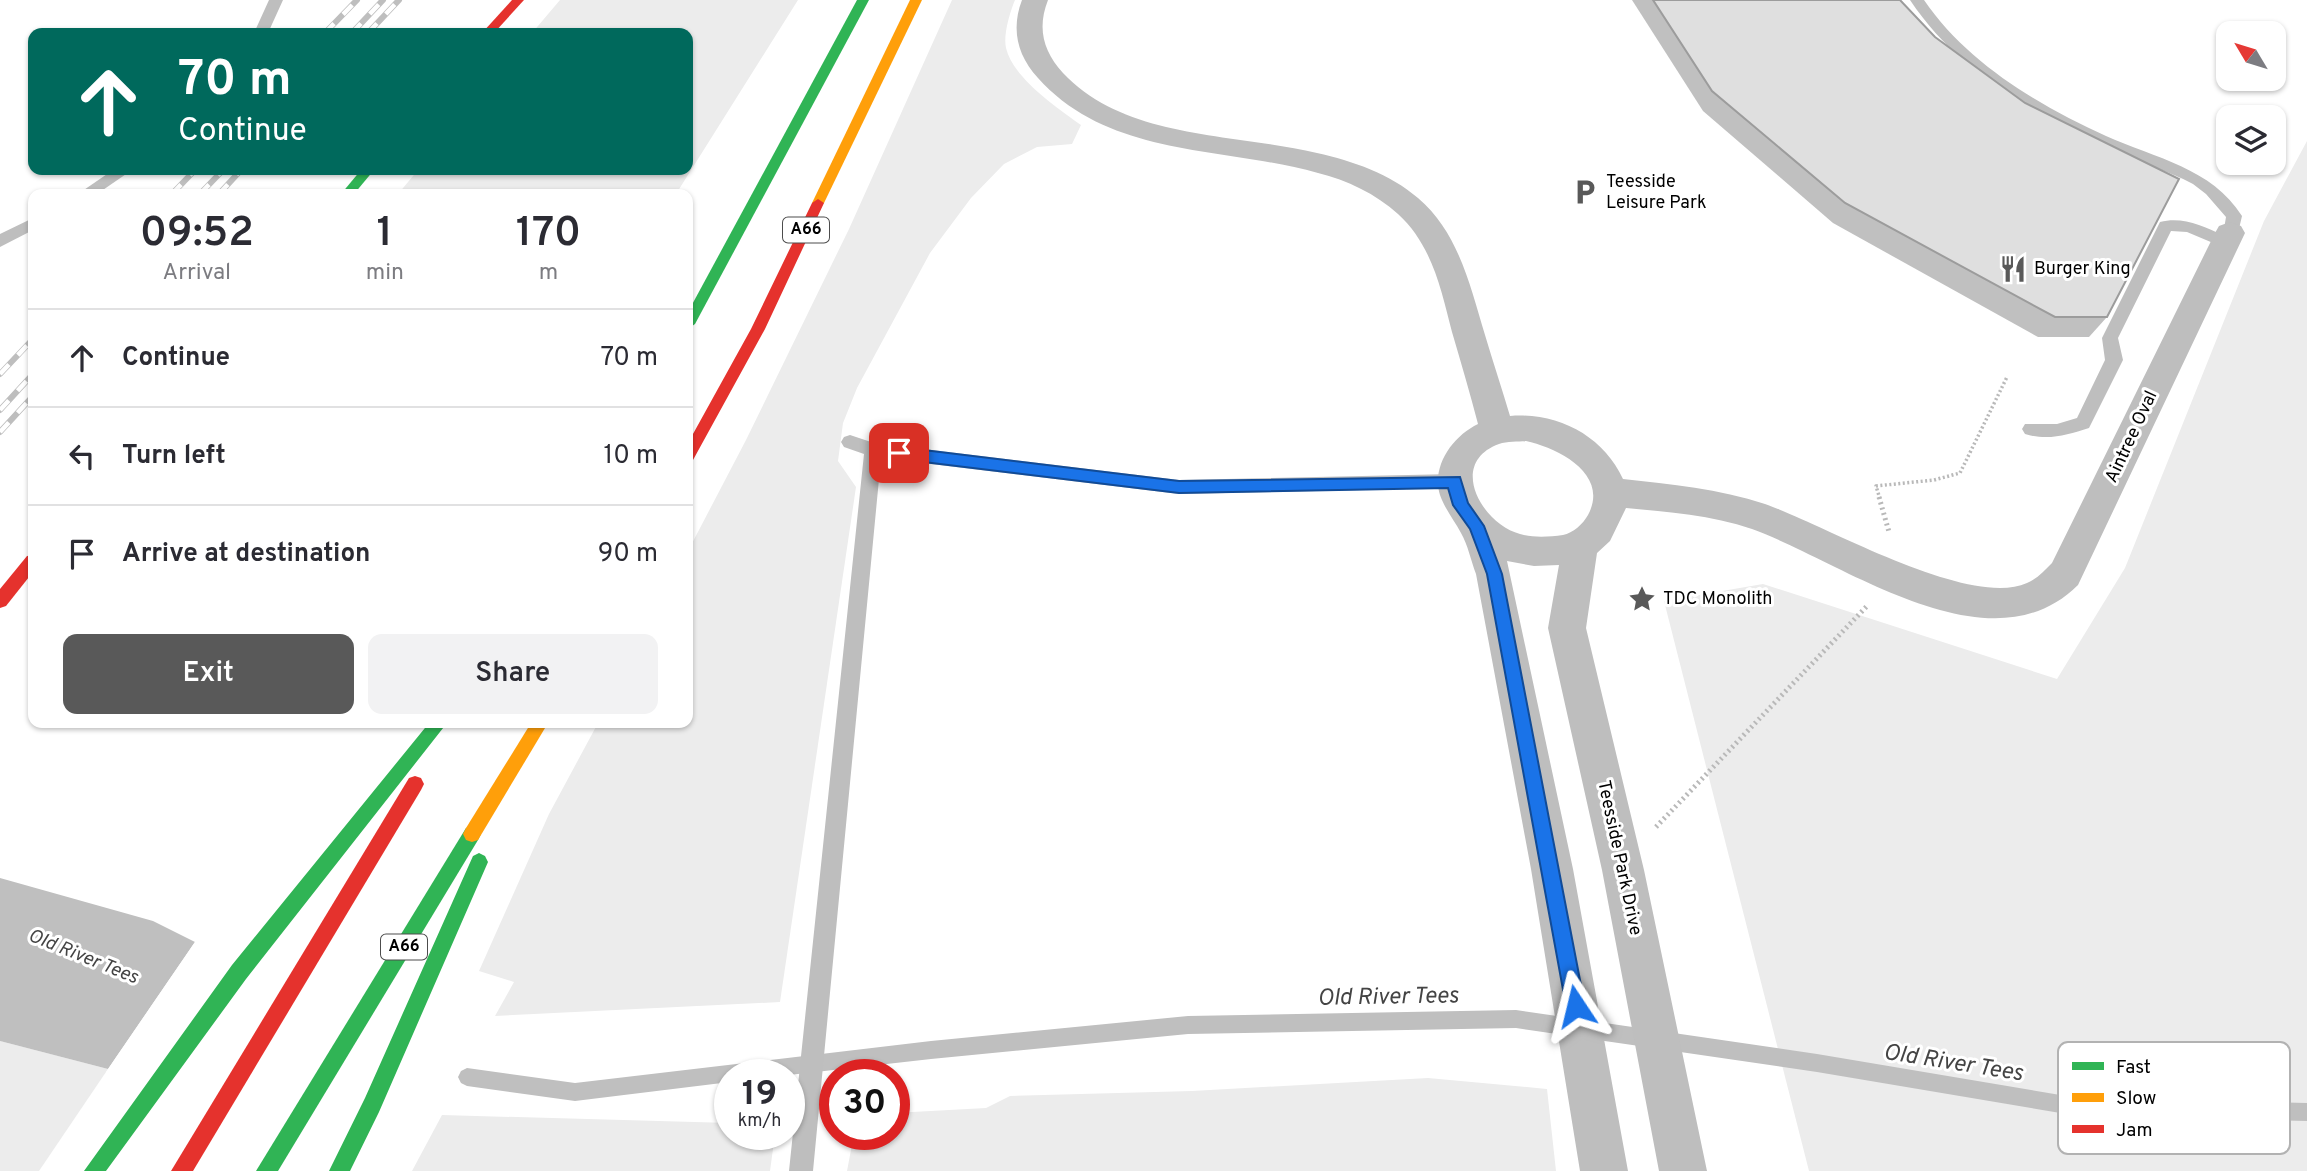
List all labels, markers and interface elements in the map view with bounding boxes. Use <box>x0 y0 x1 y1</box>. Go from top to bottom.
north arrow <box>2216 21 2286 91</box>
map controls <box>2216 21 2286 175</box>
text: 70 m <box>178 51 292 113</box>
icon: ahead <box>63 56 154 147</box>
button: layers <box>2216 105 2286 175</box>
text: Continue <box>178 112 307 152</box>
place label: Teesside Leisure Park <box>1606 171 1706 215</box>
parking icon: Teesside Leisure Park <box>1570 177 1600 207</box>
text: 09:52 <box>140 208 254 261</box>
text: 1 <box>377 208 393 261</box>
text: 170 <box>516 208 581 261</box>
road number: A66 <box>783 218 829 242</box>
restaurant icon: Burger King <box>1998 254 2028 284</box>
place label: Burger King <box>2034 258 2131 281</box>
text: Arrival <box>163 259 231 288</box>
text: min <box>366 259 404 288</box>
text: m <box>539 259 558 288</box>
icon: ahead <box>63 339 101 377</box>
text: Continue <box>122 342 230 375</box>
text: 70 m <box>600 342 658 375</box>
street label: Aintree Oval <box>2101 387 2163 487</box>
pin <box>869 423 929 483</box>
icon: arrive <box>880 434 918 472</box>
icon: left <box>63 437 101 475</box>
text: Turn left <box>122 440 226 473</box>
text: 10 m <box>603 440 658 473</box>
icon: arrive <box>63 535 101 573</box>
text: Arrive at destination <box>122 538 370 571</box>
text: 90 m <box>598 538 658 571</box>
place icon: TDC Monolith <box>1627 584 1657 614</box>
place label: TDC Monolith <box>1663 588 1772 611</box>
button: Exit <box>63 634 354 714</box>
button: Share <box>368 634 658 714</box>
street label: Teesside Park Drive <box>1591 778 1647 938</box>
water label: Old River Tees <box>24 924 142 990</box>
road number: A66 <box>381 934 427 959</box>
position arrow <box>1539 969 1613 1043</box>
water label: Old River Tees <box>1317 982 1459 1014</box>
water label: Old River Tees <box>1881 1039 2026 1089</box>
legend <box>2058 1042 2290 1154</box>
text: Fast <box>2116 1056 2151 1080</box>
speed limit sign: 30 <box>819 1059 910 1150</box>
text: 19 <box>742 1073 777 1117</box>
text: Slow <box>2116 1087 2156 1111</box>
text: km/h <box>738 1110 781 1133</box>
text: Jam <box>2116 1119 2153 1143</box>

